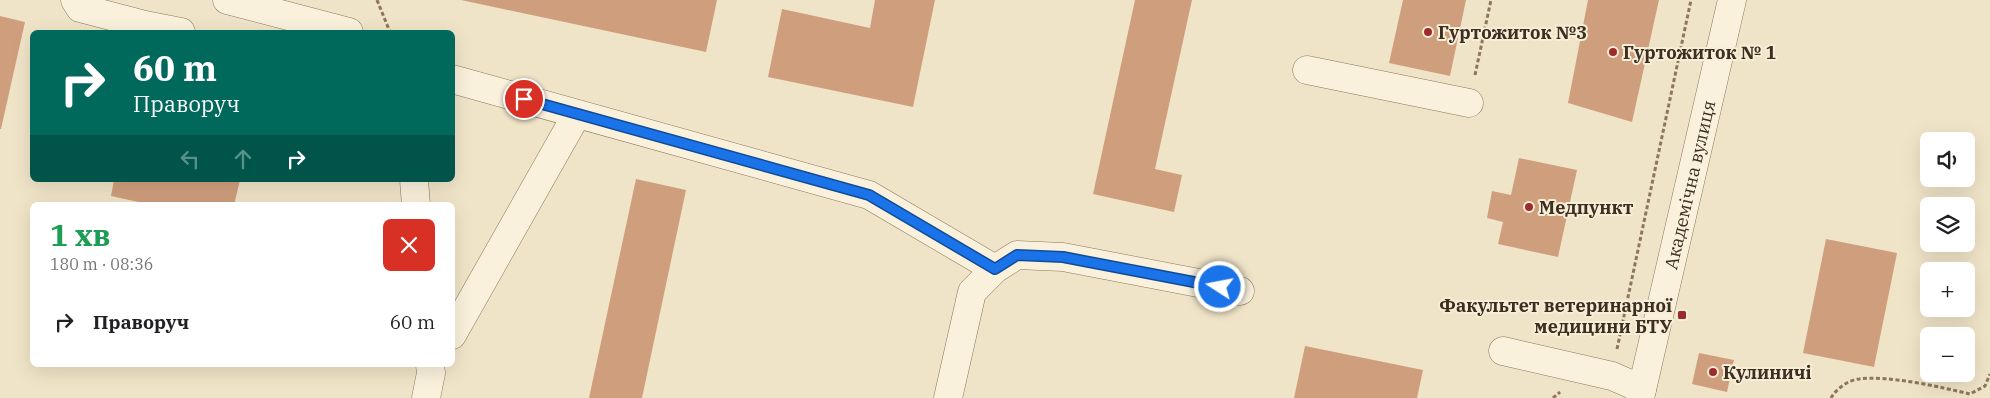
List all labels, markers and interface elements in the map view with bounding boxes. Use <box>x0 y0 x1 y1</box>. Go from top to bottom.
place label: Гуртожиток №3 <box>1438 21 1587 44</box>
marker: Гуртожиток №3 <box>1422 26 1434 38</box>
place label: Гуртожиток № 1 <box>1623 41 1777 64</box>
text: 60 m <box>133 45 217 91</box>
marker: Гуртожиток № 1 <box>1607 46 1619 58</box>
icon: right <box>50 50 115 115</box>
pin <box>503 78 545 120</box>
icon: arrive <box>510 85 538 113</box>
text: Праворуч <box>133 89 240 118</box>
street label: Академічна вулиця <box>1659 98 1720 272</box>
map controls <box>1920 132 1975 382</box>
button: sound <box>1920 132 1975 187</box>
icon: left <box>176 145 204 173</box>
icon: ahead <box>229 145 257 173</box>
icon: right <box>282 145 310 173</box>
place label: Медпункт <box>1539 196 1634 219</box>
button: layers <box>1920 197 1975 252</box>
marker: Медпункт <box>1523 201 1535 213</box>
text: 1 хв <box>50 215 111 254</box>
button: close <box>383 219 435 271</box>
text: 180 m · 08:36 <box>50 254 153 274</box>
position arrow <box>1193 260 1245 312</box>
button: + <box>1920 262 1975 317</box>
place label: Факультет ветеринарної медицини БТУ <box>1439 294 1673 338</box>
icon: right <box>50 308 78 336</box>
marker: Факультет ветеринарної медицини БТУ <box>1676 309 1688 321</box>
text: Праворуч <box>93 310 189 334</box>
text: 60 m <box>390 310 435 334</box>
button: − <box>1920 327 1975 382</box>
place label: Кулиничі <box>1723 361 1812 384</box>
marker: Кулиничі <box>1707 366 1719 378</box>

